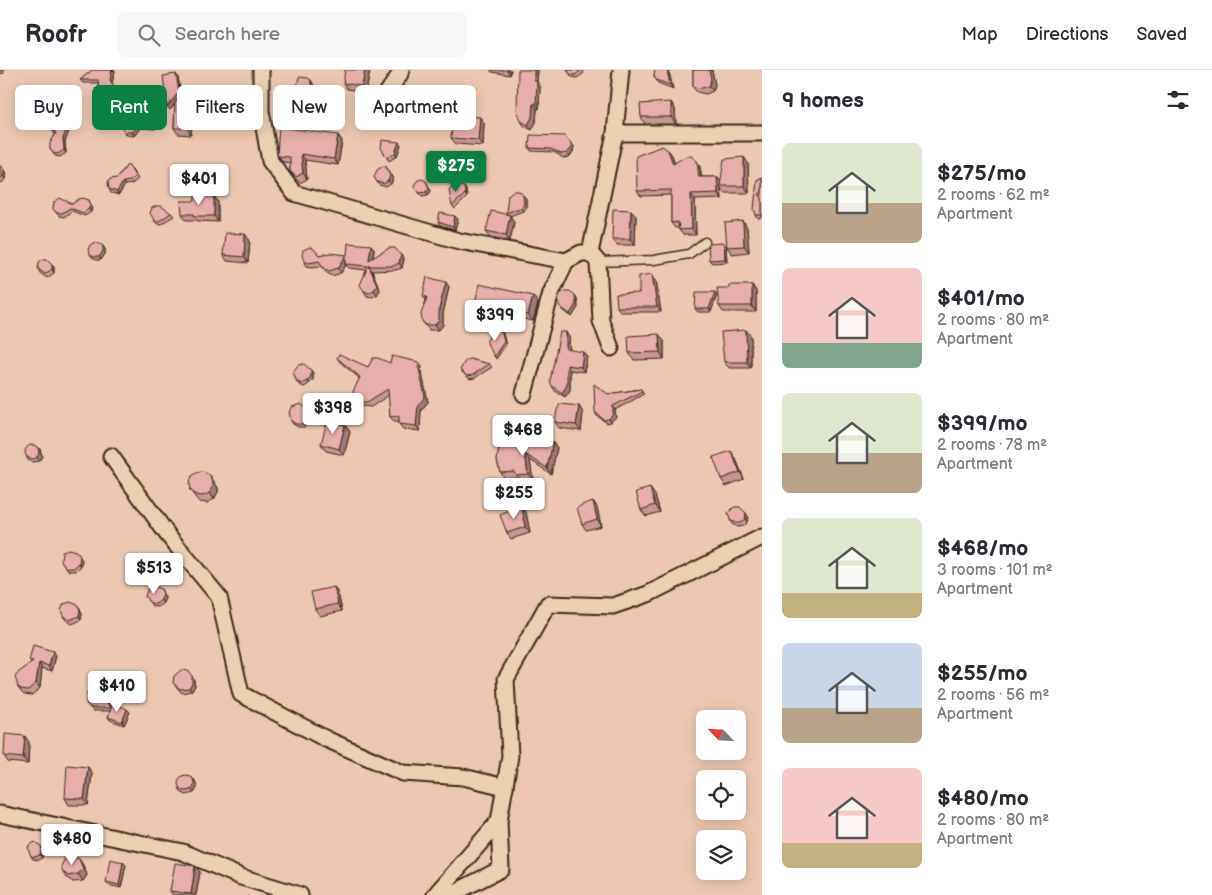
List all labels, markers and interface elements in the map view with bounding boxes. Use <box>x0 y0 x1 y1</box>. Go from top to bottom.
search box <box>117 12 467 57</box>
text: Roofr <box>25 20 87 49</box>
icon: search <box>135 21 163 49</box>
text: Search here <box>175 23 280 46</box>
text: Map <box>962 24 998 45</box>
text: Directions <box>1026 24 1108 45</box>
text: Saved <box>1136 24 1187 45</box>
chip: Buy <box>15 85 82 130</box>
chip: Rent <box>92 85 167 130</box>
chip: Filters <box>177 85 263 130</box>
chip: New <box>273 85 345 130</box>
chip: Apartment <box>355 85 476 130</box>
icon: filters <box>1164 86 1192 114</box>
text: 9 homes <box>782 88 864 113</box>
pin: $275 <box>426 150 486 193</box>
text: $275 <box>437 157 475 176</box>
text: $275/mo <box>937 161 1026 186</box>
icon: home <box>822 163 882 223</box>
pin: $401 <box>169 164 229 206</box>
text: $401 <box>181 170 217 189</box>
text: 2 rooms · 62 m² <box>937 186 1050 205</box>
text: Apartment <box>937 205 1013 224</box>
text: $401/mo <box>937 286 1025 311</box>
icon: home <box>822 288 882 348</box>
pin: $399 <box>465 300 525 342</box>
text: $399 <box>476 306 514 325</box>
text: 2 rooms · 80 m² <box>937 311 1049 330</box>
text: Apartment <box>937 330 1013 349</box>
pin: $398 <box>303 392 363 435</box>
text: $398 <box>314 399 352 418</box>
text: $399/mo <box>937 411 1027 436</box>
icon: home <box>822 413 882 473</box>
pin: $468 <box>493 414 553 457</box>
text: $468 <box>503 421 543 440</box>
text: 2 rooms · 78 m² <box>937 436 1047 455</box>
text: Apartment <box>937 455 1013 474</box>
pin: $255 <box>484 478 544 520</box>
text: $255 <box>495 484 533 503</box>
text: $468/mo <box>937 536 1028 561</box>
icon: home <box>822 538 882 598</box>
pin: $513 <box>124 552 184 595</box>
text: $513 <box>136 559 172 578</box>
text: 3 rooms · 101 m² <box>937 561 1053 580</box>
text: Apartment <box>937 580 1013 599</box>
text: $255/mo <box>937 661 1027 686</box>
icon: home <box>822 663 882 723</box>
pin: $410 <box>87 670 147 713</box>
text: $410 <box>99 677 135 696</box>
text: 2 rooms · 56 m² <box>937 686 1049 705</box>
text: Apartment <box>937 705 1013 724</box>
north arrow <box>696 710 746 760</box>
map controls <box>696 710 746 880</box>
button: locate <box>696 770 746 820</box>
text: $480/mo <box>937 786 1029 811</box>
icon: home <box>822 788 882 848</box>
text: 2 rooms · 80 m² <box>937 811 1049 830</box>
pin: $480 <box>42 824 102 866</box>
text: $480 <box>52 830 92 849</box>
button: layers <box>696 830 746 880</box>
text: Apartment <box>937 830 1013 849</box>

